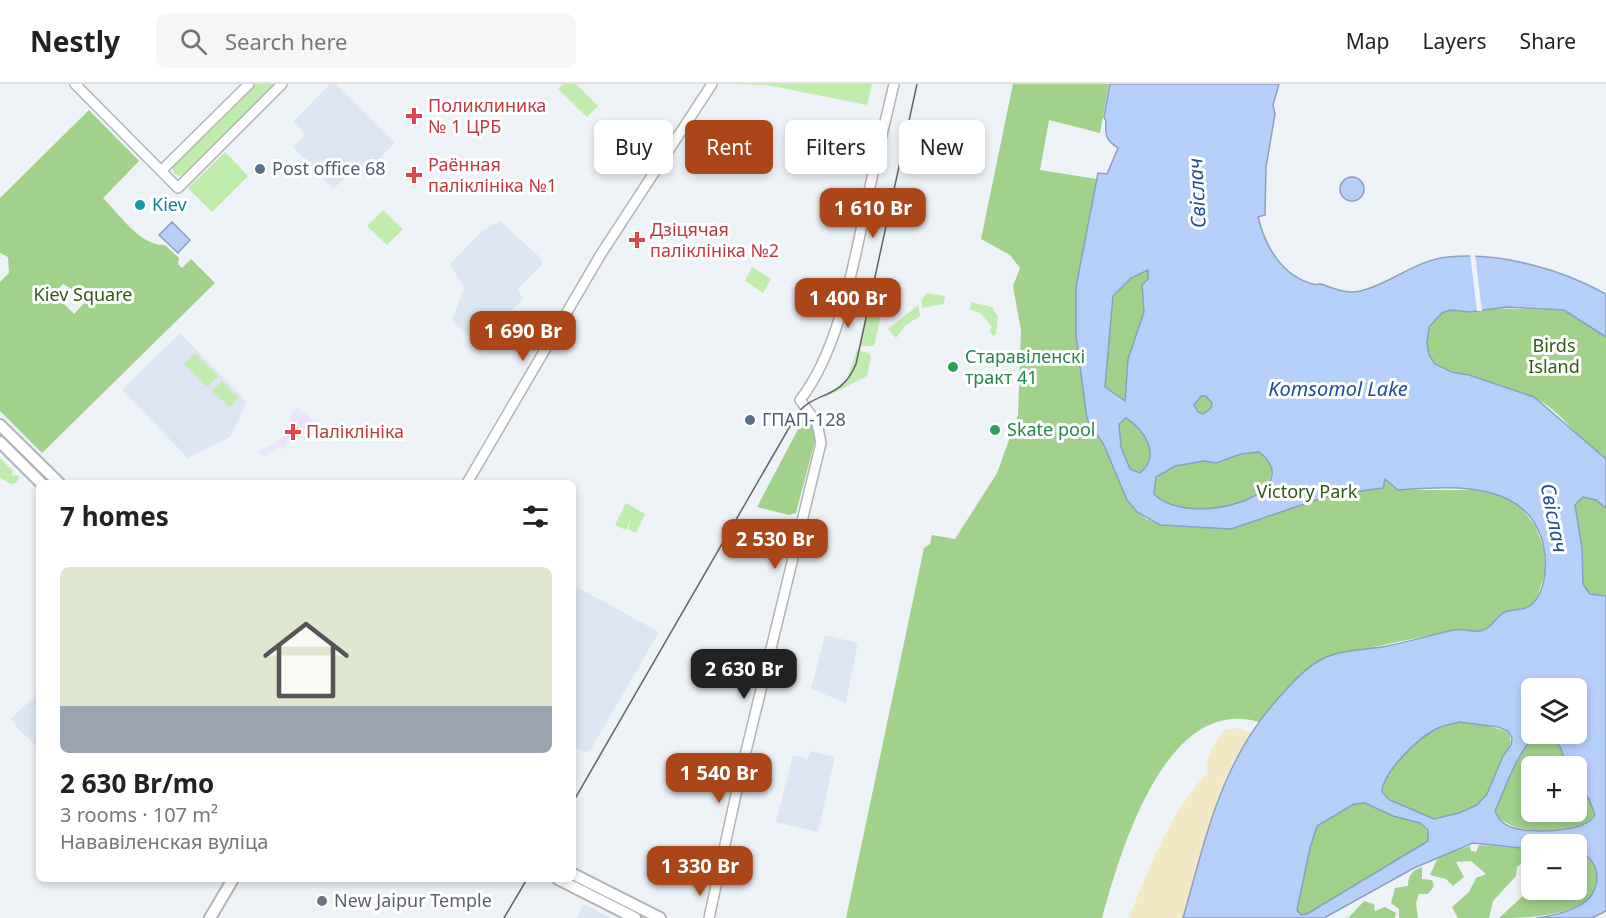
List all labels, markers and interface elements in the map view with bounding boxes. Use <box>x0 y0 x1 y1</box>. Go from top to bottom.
search box <box>156 14 576 68</box>
text: Nestly <box>30 22 120 60</box>
icon: search <box>177 25 210 58</box>
text: Search here <box>225 26 347 56</box>
text: Map <box>1346 27 1390 55</box>
text: Layers <box>1423 27 1487 55</box>
text: Share <box>1520 27 1576 55</box>
place label: Поликлиника № 1 ЦРБ <box>428 93 546 138</box>
marker: Поликлиника № 1 ЦРБ <box>405 107 423 125</box>
chip: Buy <box>594 120 673 174</box>
chip: Rent <box>685 120 773 174</box>
chip: Filters <box>785 120 887 174</box>
chip: New <box>899 120 985 174</box>
place label: Раённая паліклініка №1 <box>428 152 557 197</box>
place label: Post office 68 <box>272 156 386 180</box>
water label: Свіслач <box>1181 157 1212 229</box>
marker: Post office 68 <box>253 162 267 176</box>
marker: Раённая паліклініка №1 <box>405 166 423 184</box>
pin: 1 610 Br <box>811 188 935 239</box>
place label: Kiev <box>152 192 188 216</box>
text: 1 610 Br <box>834 194 912 221</box>
marker: Kiev <box>133 198 147 212</box>
place label: Дзіцячая паліклініка №2 <box>650 217 779 262</box>
marker: Дзіцячая паліклініка №2 <box>628 231 646 249</box>
pin: 1 400 Br <box>786 278 910 329</box>
park label: Kiev Square <box>34 282 132 306</box>
text: 1 400 Br <box>809 284 887 311</box>
pin: 1 690 Br <box>461 311 585 362</box>
text: 1 690 Br <box>484 317 562 344</box>
park label: Birds Island <box>1528 333 1580 378</box>
place label: Старавіленскі тракт 41 <box>965 344 1085 389</box>
marker: Старавіленскі тракт 41 <box>946 360 960 374</box>
water label: Komsomol Lake <box>1268 375 1408 402</box>
place label: ГПАП-128 <box>762 407 846 431</box>
marker: ГПАП-128 <box>743 413 757 427</box>
place label: Skate pool <box>1007 417 1095 441</box>
place label: Паліклініка <box>306 419 404 443</box>
marker: Паліклініка <box>284 423 302 441</box>
marker: Skate pool <box>988 423 1002 437</box>
park label: Victory Park <box>1257 479 1358 503</box>
water label: Свіслач <box>1535 481 1574 555</box>
text: 7 homes <box>60 498 169 534</box>
icon: filters <box>519 500 552 533</box>
pin: 2 530 Br <box>713 519 837 570</box>
text: 2 530 Br <box>736 525 814 552</box>
icon: home <box>252 606 360 714</box>
pin: 2 630 Br <box>682 649 806 700</box>
text: 2 630 Br <box>705 655 783 682</box>
map controls <box>1521 678 1587 900</box>
button: layers <box>1521 678 1587 744</box>
pin: 1 540 Br <box>657 753 781 804</box>
button: + <box>1521 756 1587 822</box>
text: 1 540 Br <box>680 759 758 786</box>
text: 2 630 Br/mo <box>60 765 214 801</box>
text: 3 rooms · 107 m² <box>60 801 218 828</box>
text: Нававіленская вуліца <box>60 828 268 855</box>
button: − <box>1521 834 1587 900</box>
pin: 1 330 Br <box>638 846 762 897</box>
text: 1 330 Br <box>661 852 739 879</box>
place label: New Jaipur Temple <box>334 888 492 912</box>
marker: New Jaipur Temple <box>315 894 329 908</box>

